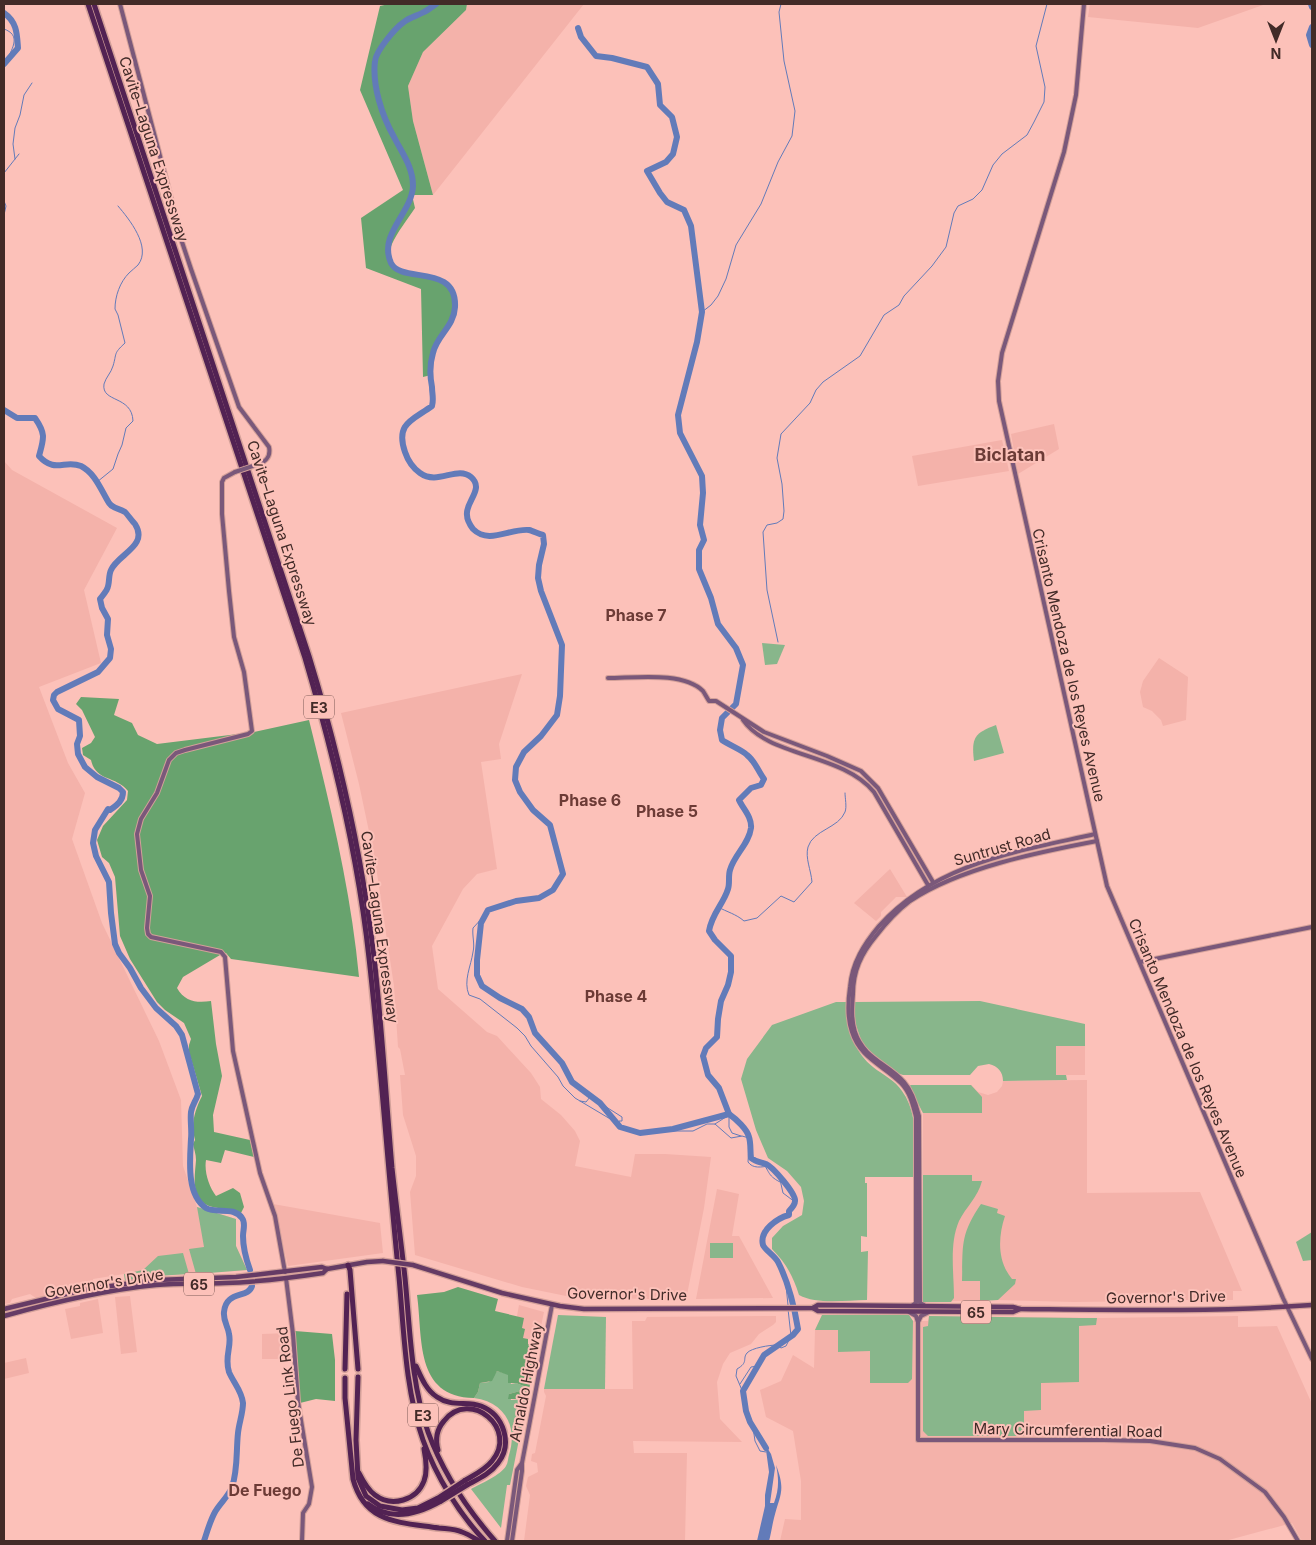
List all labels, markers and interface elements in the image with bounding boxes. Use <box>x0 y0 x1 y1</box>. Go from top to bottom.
north arrow <box>1251 15 1301 65</box>
text: N <box>1271 45 1281 62</box>
street label: Cavite–Laguna Expressway <box>115 54 193 245</box>
street label: Cavite–Laguna Expressway <box>243 438 321 629</box>
district label: Biclatan <box>974 444 1046 465</box>
street label: Crisanto Mendoza de los Reyes Avenue <box>1028 526 1110 804</box>
district label: Phase 7 <box>605 605 667 625</box>
road number: E3 <box>304 696 334 719</box>
district label: Phase 6 <box>559 790 621 810</box>
district label: Phase 5 <box>636 801 698 821</box>
street label: Suntrust Road <box>951 824 1053 870</box>
street label: Cavite–Laguna Expressway <box>357 830 403 1025</box>
street label: Crisanto Mendoza de los Reyes Avenue <box>1125 915 1251 1181</box>
district label: Phase 4 <box>585 986 648 1006</box>
street label: Governor's Drive <box>43 1264 165 1302</box>
road number: 65 <box>184 1272 214 1296</box>
street label: Governor's Drive <box>567 1283 687 1305</box>
street label: Governor's Drive <box>1106 1286 1226 1308</box>
road number: 65 <box>961 1300 991 1324</box>
street label: Arnaldo Highway <box>505 1320 547 1443</box>
street label: De Fuego Link Road <box>272 1325 308 1469</box>
road number: E3 <box>408 1404 438 1426</box>
street label: Mary Circumferential Road <box>973 1419 1163 1441</box>
district label: De Fuego <box>228 1480 302 1500</box>

